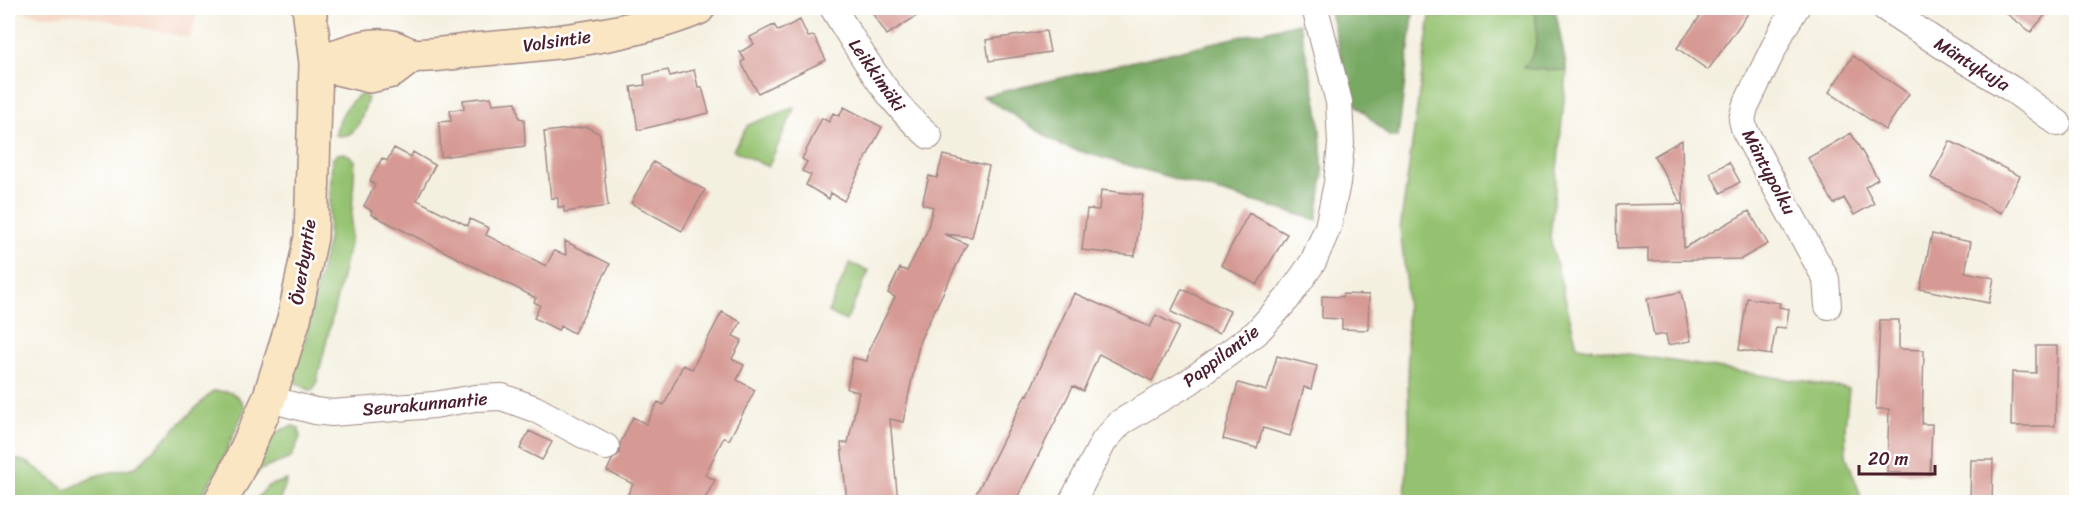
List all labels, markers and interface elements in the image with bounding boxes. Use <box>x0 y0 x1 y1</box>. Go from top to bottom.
street label: Volsintie <box>521 20 593 62</box>
street label: Mäntykuja <box>1928 28 2017 100</box>
street label: Leikkimäki <box>840 31 915 119</box>
street label: Mäntypolku <box>1733 123 1805 221</box>
street label: Överbyntie <box>280 217 326 307</box>
street label: Pappilantie <box>1175 316 1267 396</box>
street label: Seurakunnantie <box>361 383 489 425</box>
scale bar <box>1859 438 1936 476</box>
text: 20 m <box>1868 443 1908 475</box>

